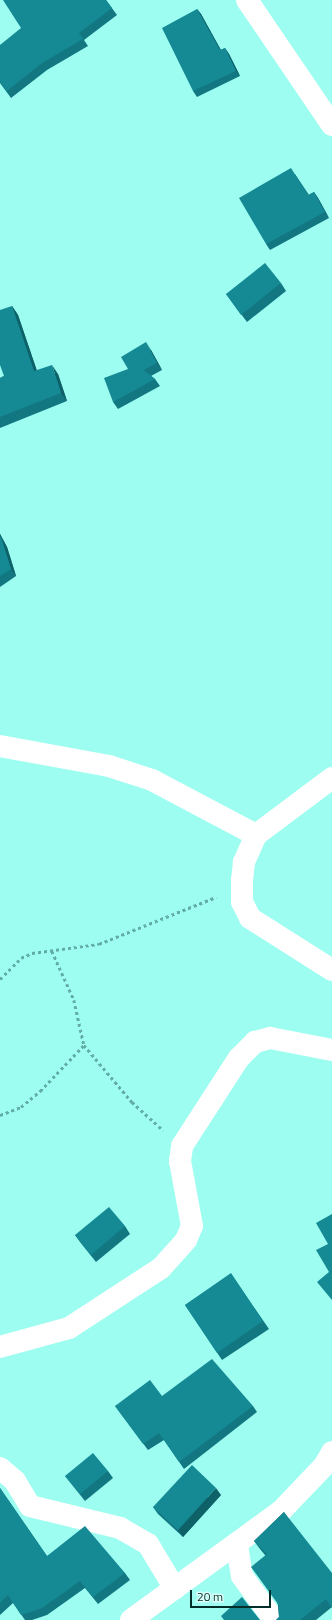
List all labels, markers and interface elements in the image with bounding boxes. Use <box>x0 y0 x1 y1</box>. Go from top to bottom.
scale bar <box>192 1582 273 1608</box>
text: 20 m <box>197 1587 223 1606</box>

